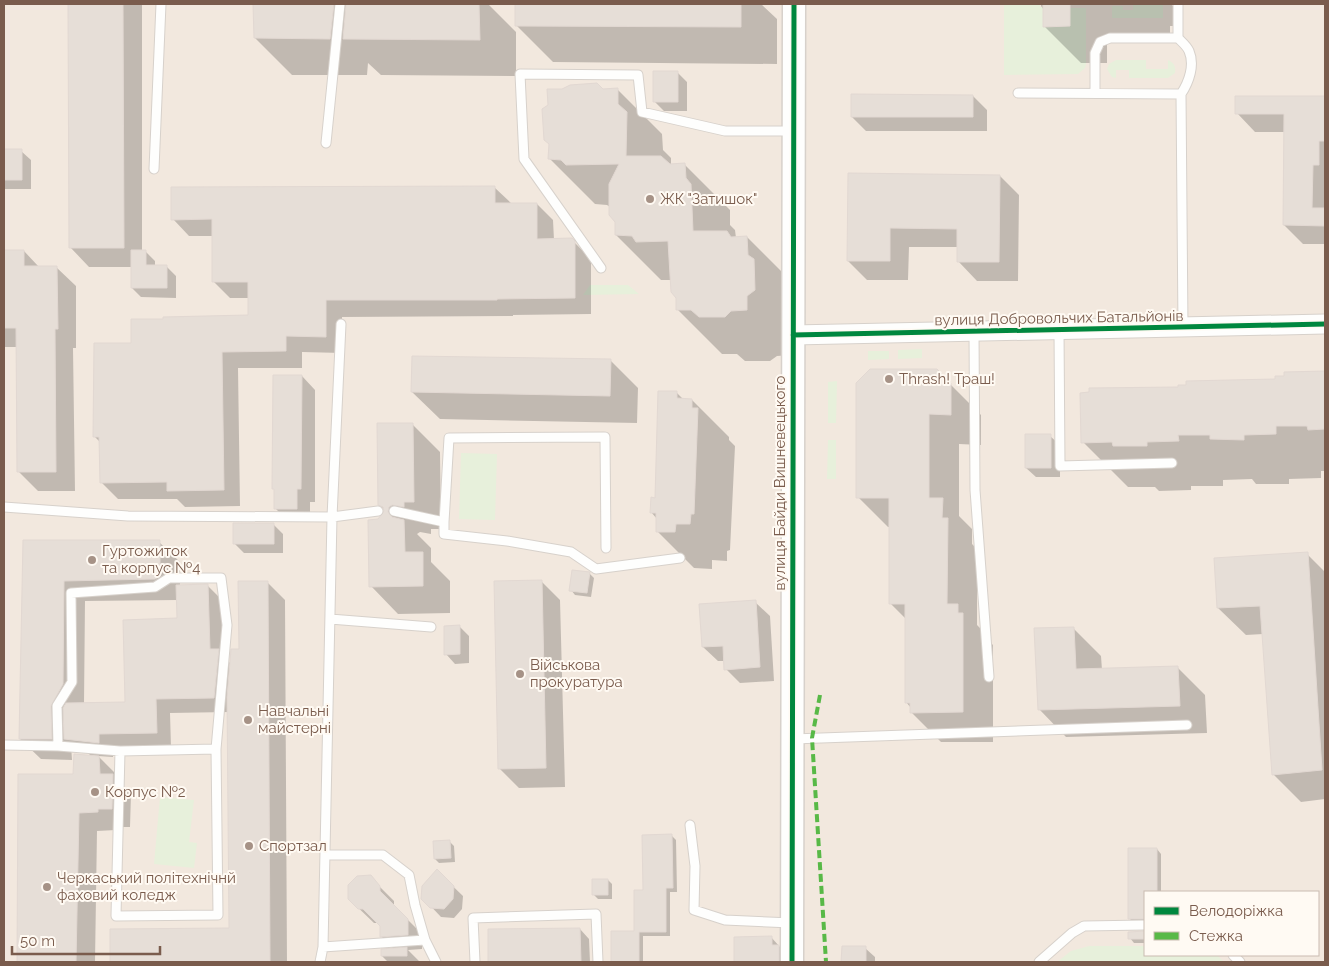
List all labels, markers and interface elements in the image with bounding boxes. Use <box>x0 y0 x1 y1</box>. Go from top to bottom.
place label: ЖК "Затишок" <box>660 190 757 208</box>
marker: ЖК "Затишок" <box>644 193 656 205</box>
street label: вулиця Добровольчих Батальйонів <box>934 307 1184 329</box>
place label: Thrash! Траш! <box>899 370 995 388</box>
marker: Thrash! Траш! <box>883 373 895 385</box>
street label: вулиця Байди Вишневецького <box>771 376 789 590</box>
place label: Гуртожиток та корпус №4 <box>102 542 200 577</box>
marker: Гуртожиток та корпус №4 <box>86 554 98 566</box>
place label: Військова прокуратура <box>530 656 623 691</box>
marker: Військова прокуратура <box>514 668 526 680</box>
place label: Навчальні майстерні <box>258 702 331 737</box>
marker: Навчальні майстерні <box>242 714 254 726</box>
place label: Корпус №2 <box>105 783 186 801</box>
marker: Корпус №2 <box>89 786 101 798</box>
place label: Спортзал <box>259 837 327 855</box>
marker: Спортзал <box>243 840 255 852</box>
place label: Черкаський політехнічнй фаховий коледж <box>57 869 236 904</box>
marker: Черкаський політехнічнй фаховий коледж <box>41 881 53 893</box>
legend <box>1144 891 1319 956</box>
text: Велодоріжка <box>1189 902 1283 920</box>
scale bar <box>12 924 160 956</box>
text: Стежка <box>1189 927 1243 945</box>
text: 50 m <box>20 932 55 950</box>

